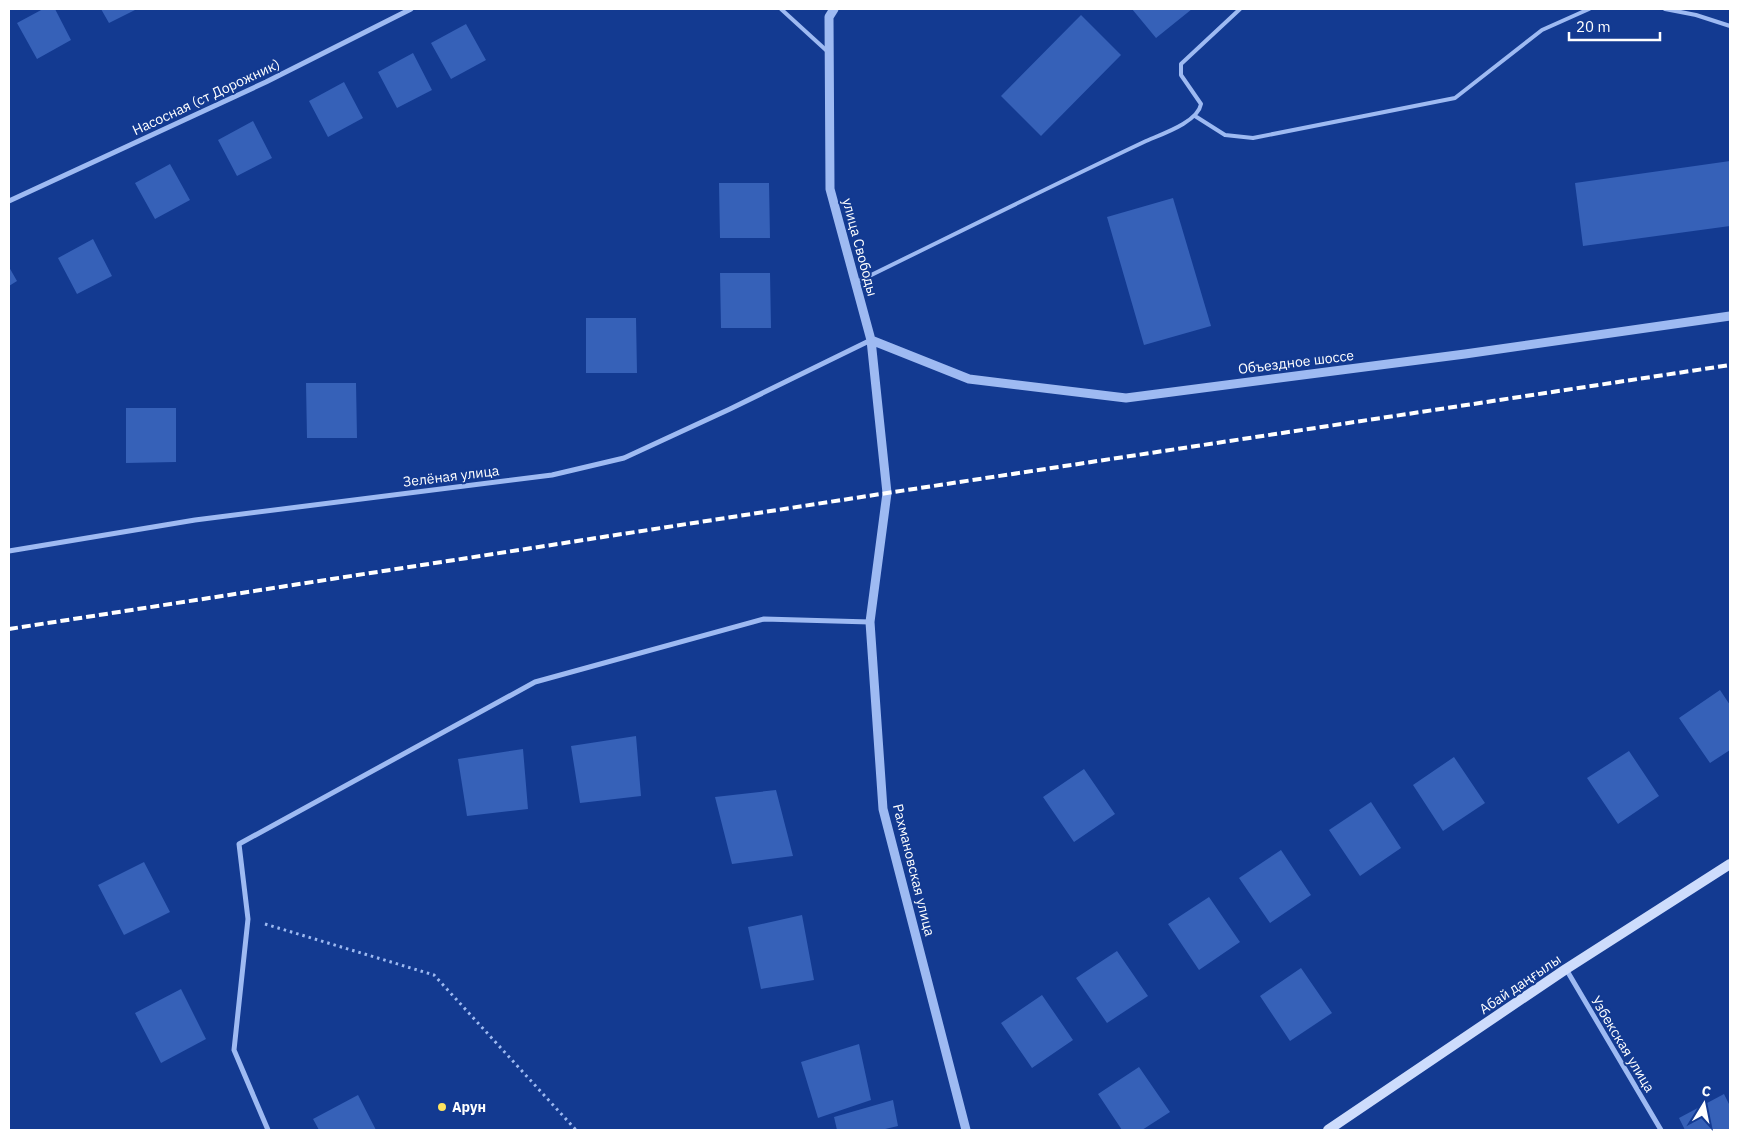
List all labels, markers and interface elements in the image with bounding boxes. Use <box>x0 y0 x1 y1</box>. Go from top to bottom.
scale bar <box>1569 10 1660 42</box>
text: 20 m <box>1576 17 1611 36</box>
street label: Насосная (ст Дорожник) <box>129 55 283 139</box>
street label: улица Свободы <box>838 196 882 298</box>
street label: Объездное шоссе <box>1237 346 1355 378</box>
street label: Зелёная улица <box>402 461 501 491</box>
street label: Рахмановская улица <box>889 802 939 939</box>
street label: Абай даңғылы <box>1476 950 1564 1018</box>
street label: Узбекская улица <box>1587 993 1659 1096</box>
north arrow <box>1679 1079 1729 1129</box>
text: С <box>1700 1082 1712 1101</box>
place label: Арун <box>452 1098 486 1116</box>
marker: Арун <box>436 1101 448 1113</box>

